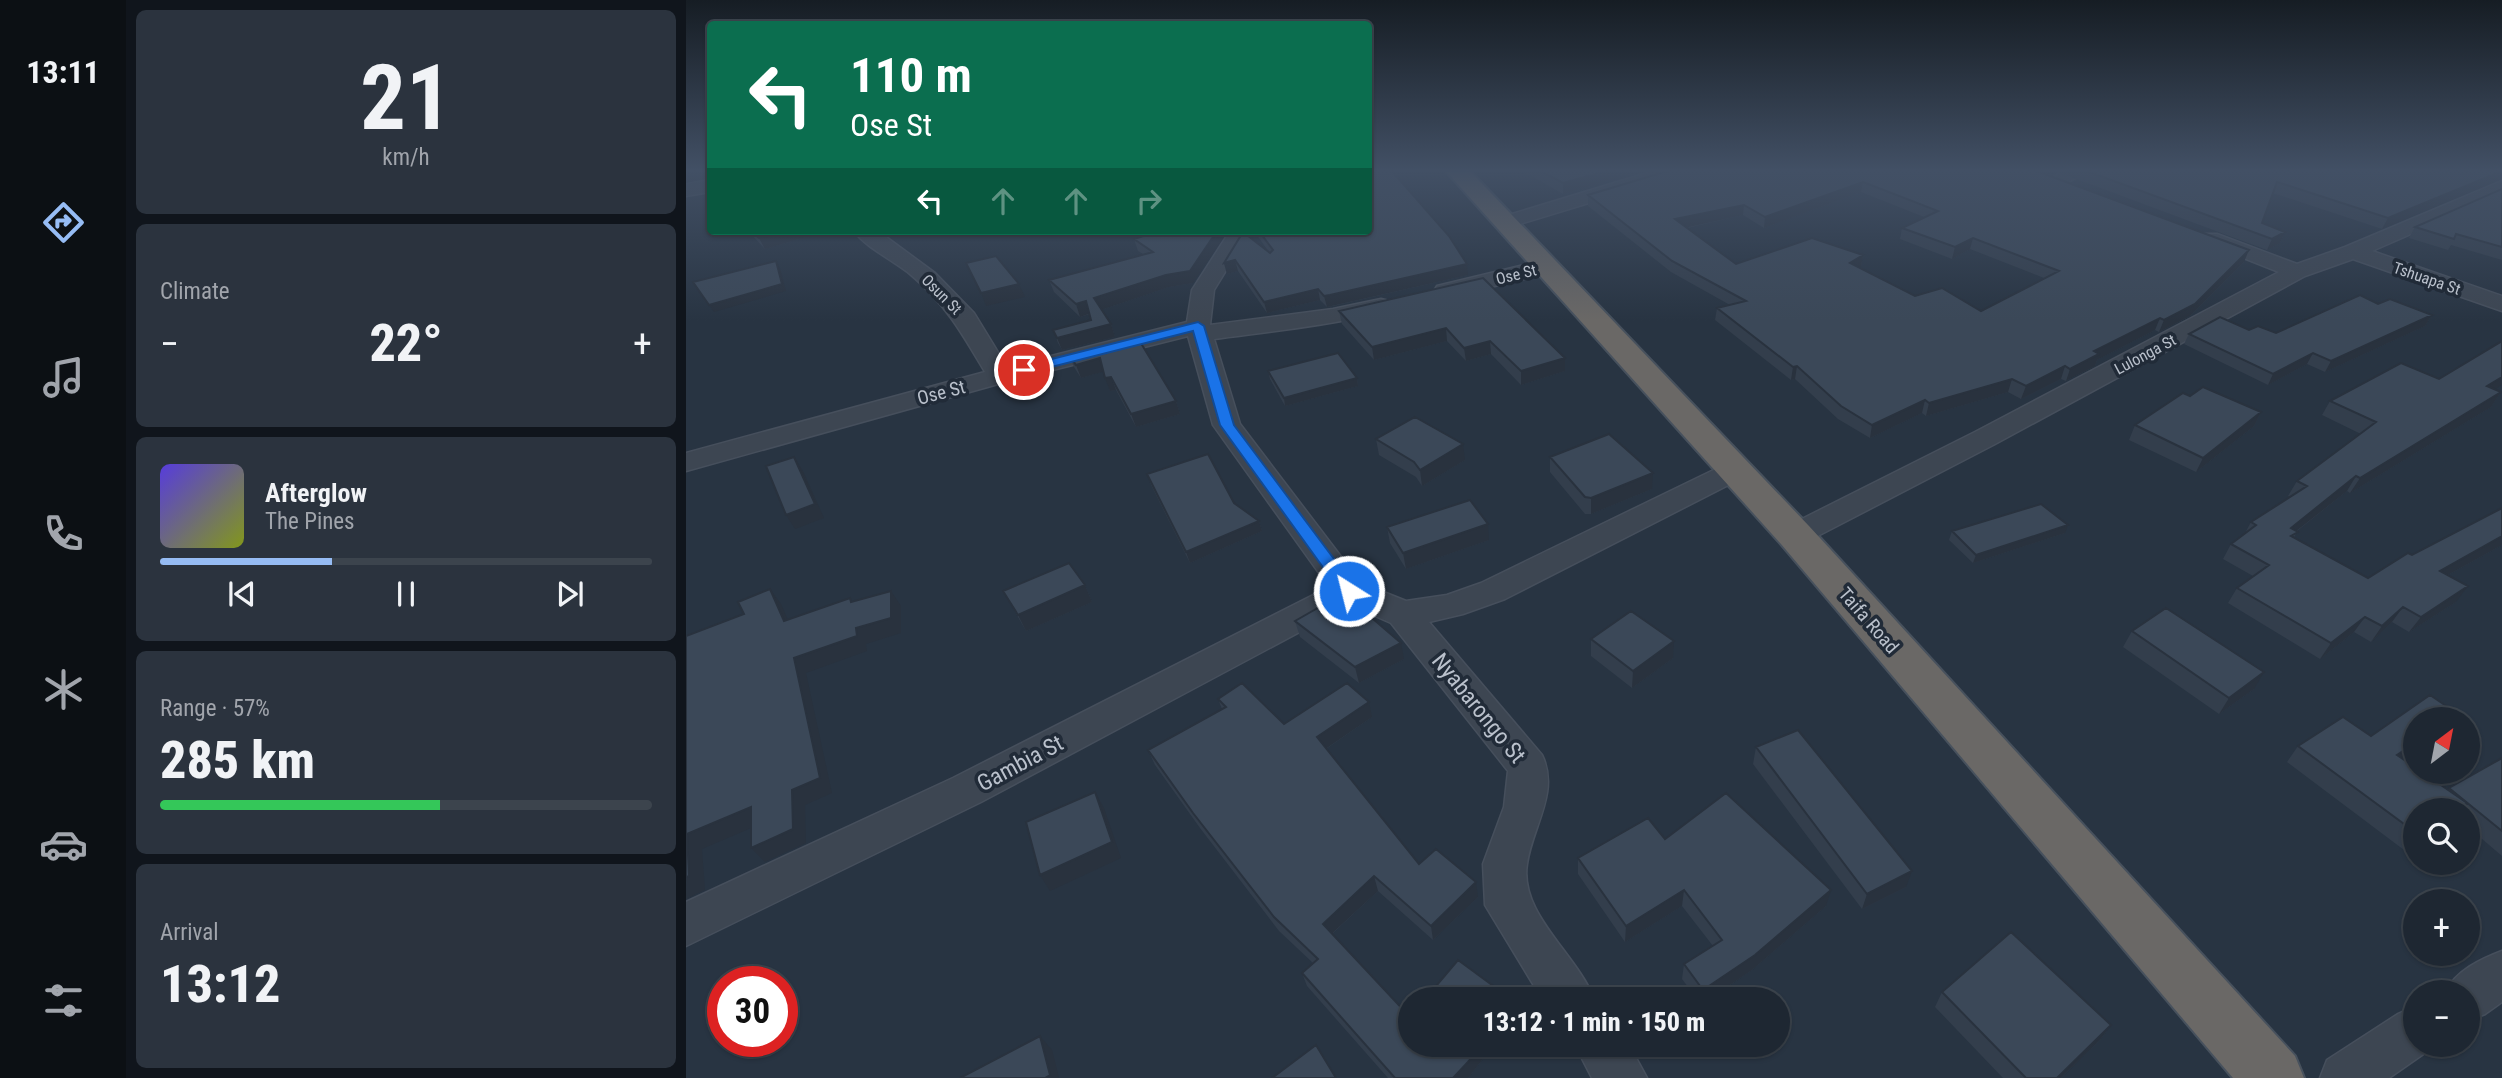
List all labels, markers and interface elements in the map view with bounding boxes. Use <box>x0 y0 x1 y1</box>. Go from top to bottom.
text: 21 <box>360 45 452 151</box>
text: 110 m <box>850 47 972 104</box>
icon: left <box>735 49 826 140</box>
text: 13:11 <box>26 53 100 91</box>
text: Ose St <box>850 106 932 144</box>
text: km/h <box>382 144 430 171</box>
icon: left <box>911 182 949 220</box>
icon: ahead <box>984 182 1022 220</box>
icon: ahead <box>1057 182 1095 220</box>
icon: right <box>1130 182 1168 220</box>
icon: directions <box>39 198 88 247</box>
street label: Tshuapa St <box>2391 258 2463 299</box>
street label: Ose St <box>1494 260 1539 289</box>
street label: Osun St <box>918 270 966 319</box>
text: Climate <box>160 278 230 305</box>
text: 22° <box>369 313 443 374</box>
text: − <box>160 322 179 366</box>
text: + <box>633 322 652 366</box>
street label: Lulonga St <box>2111 330 2179 378</box>
pin <box>994 340 1054 400</box>
icon: arrive <box>1005 351 1043 389</box>
icon: music <box>39 353 88 402</box>
street label: Ose St <box>915 375 968 410</box>
text: Afterglow <box>265 478 367 508</box>
text: The Pines <box>265 508 355 535</box>
icon: phone <box>39 509 88 558</box>
position arrow <box>1312 554 1386 628</box>
icon: previous <box>223 575 261 613</box>
icon: pause <box>387 575 425 613</box>
icon: next <box>551 575 589 613</box>
street label: Taifa Road <box>1834 583 1904 658</box>
street label: Nyabarongo St <box>1426 648 1531 769</box>
icon: climate <box>39 665 88 714</box>
text: Range · 57% <box>160 695 270 722</box>
north arrow <box>2403 707 2480 784</box>
map controls <box>2403 707 2480 1057</box>
text: 285 km <box>160 730 315 791</box>
street label: Gambia St <box>973 730 1068 797</box>
button: search <box>2403 798 2480 875</box>
icon: car <box>39 820 88 869</box>
button: + <box>2403 889 2480 966</box>
text: Arrival <box>160 919 219 946</box>
text: 13:12 <box>160 954 280 1015</box>
speed limit sign: 30 <box>707 966 798 1057</box>
icon: filters <box>39 976 88 1025</box>
button: − <box>2403 980 2480 1057</box>
text: 13:12 · 1 min · 150 m <box>1483 1007 1705 1037</box>

